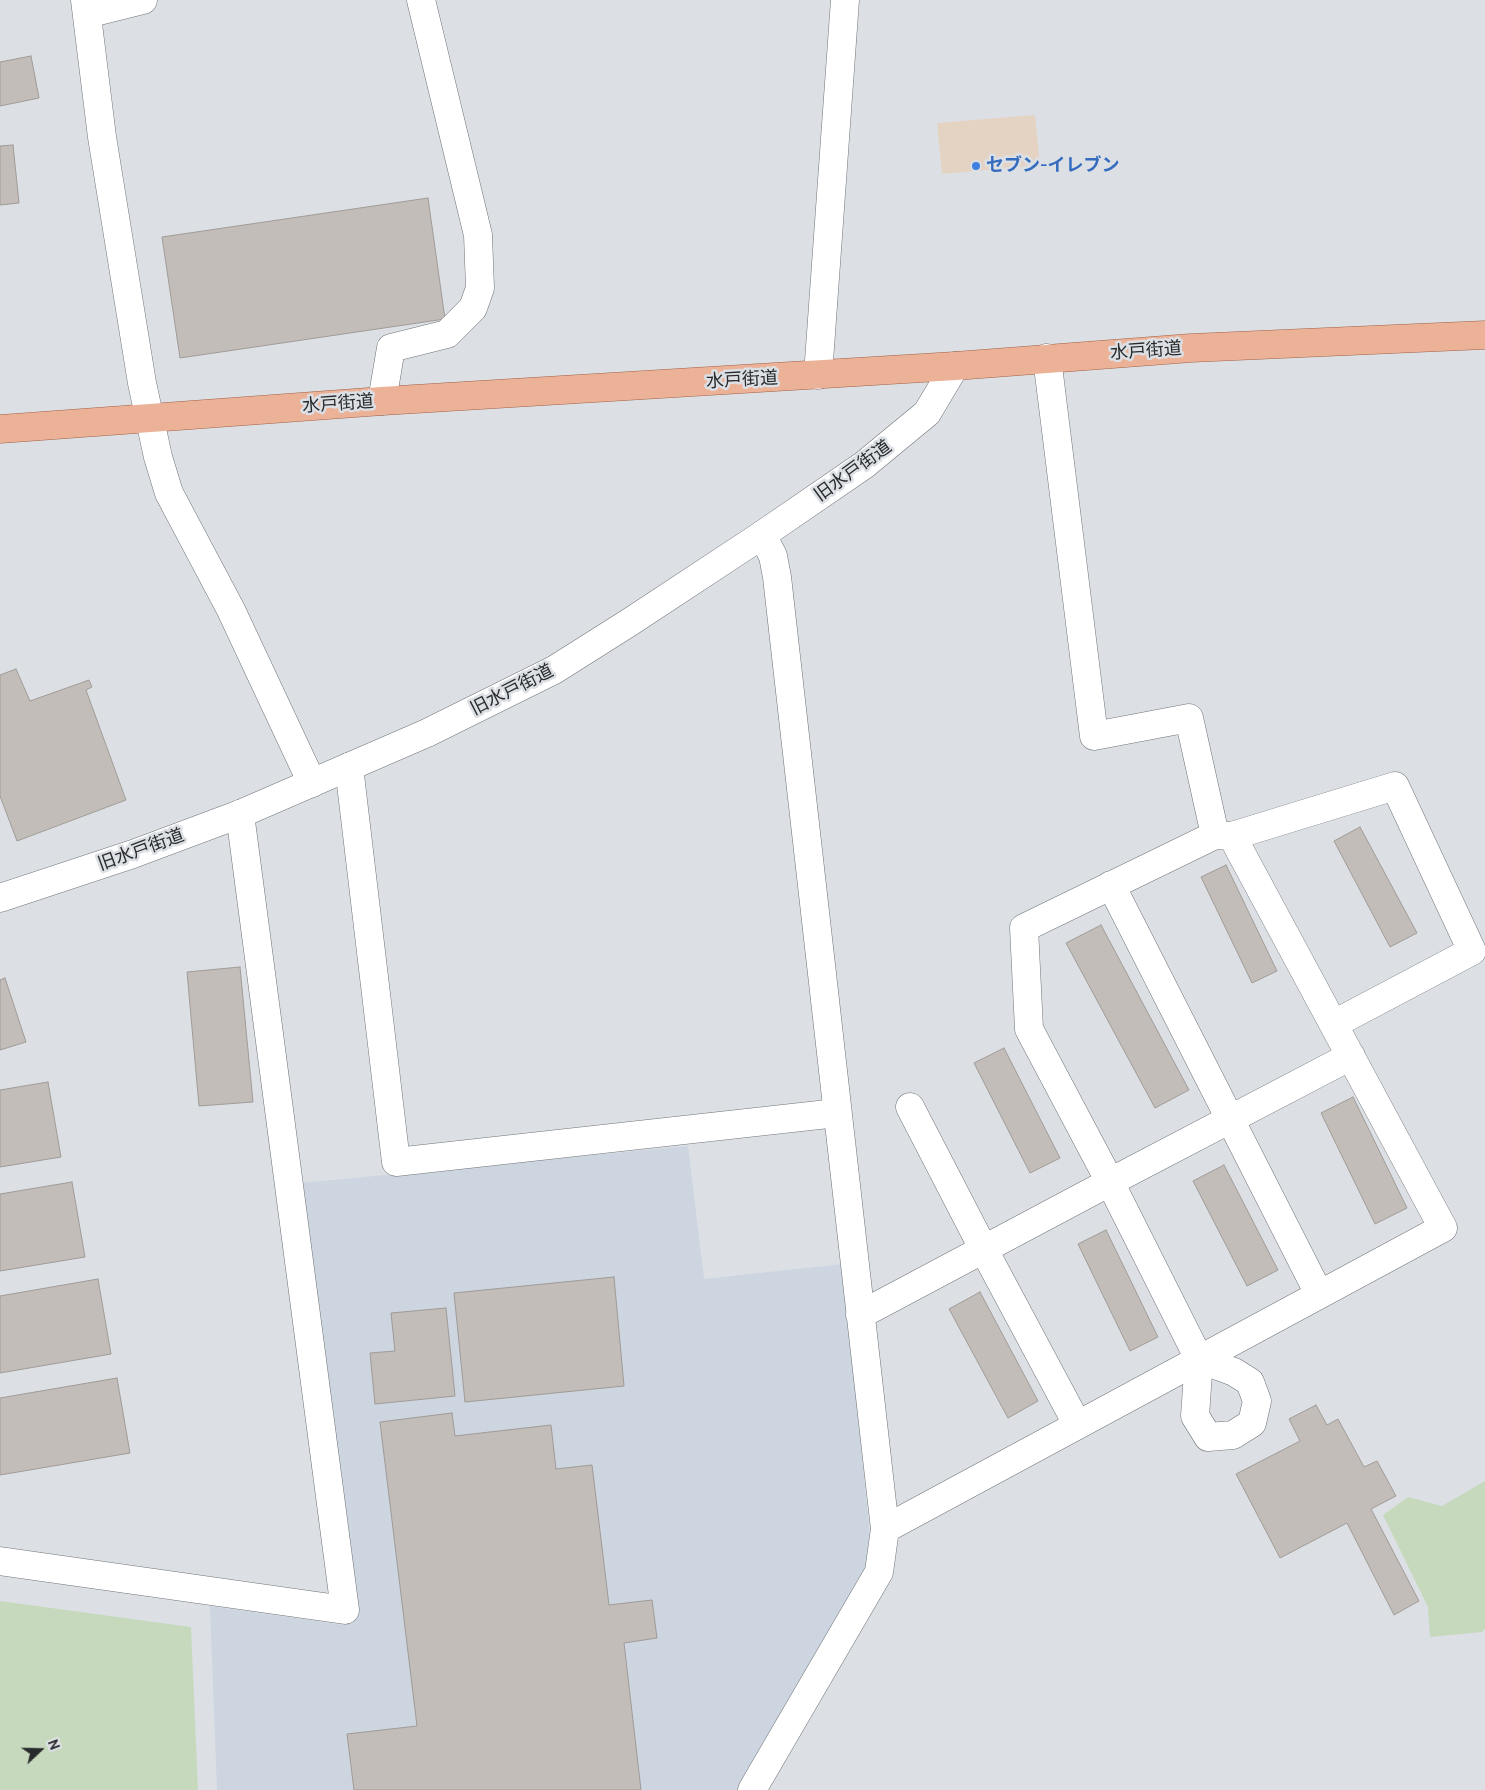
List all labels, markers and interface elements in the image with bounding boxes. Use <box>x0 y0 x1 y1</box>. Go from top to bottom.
place label: セブン-イレブン <box>986 155 1120 177</box>
marker: セブン-イレブン <box>970 160 982 172</box>
street label: 水戸街道 <box>1109 338 1183 364</box>
street label: 水戸街道 <box>705 367 779 393</box>
street label: 水戸街道 <box>301 391 375 417</box>
street label: 旧水戸街道 <box>810 436 896 506</box>
street label: 旧水戸街道 <box>467 660 557 720</box>
street label: 旧水戸街道 <box>95 824 187 876</box>
north arrow <box>15 1725 65 1775</box>
text: N <box>44 1737 64 1752</box>

